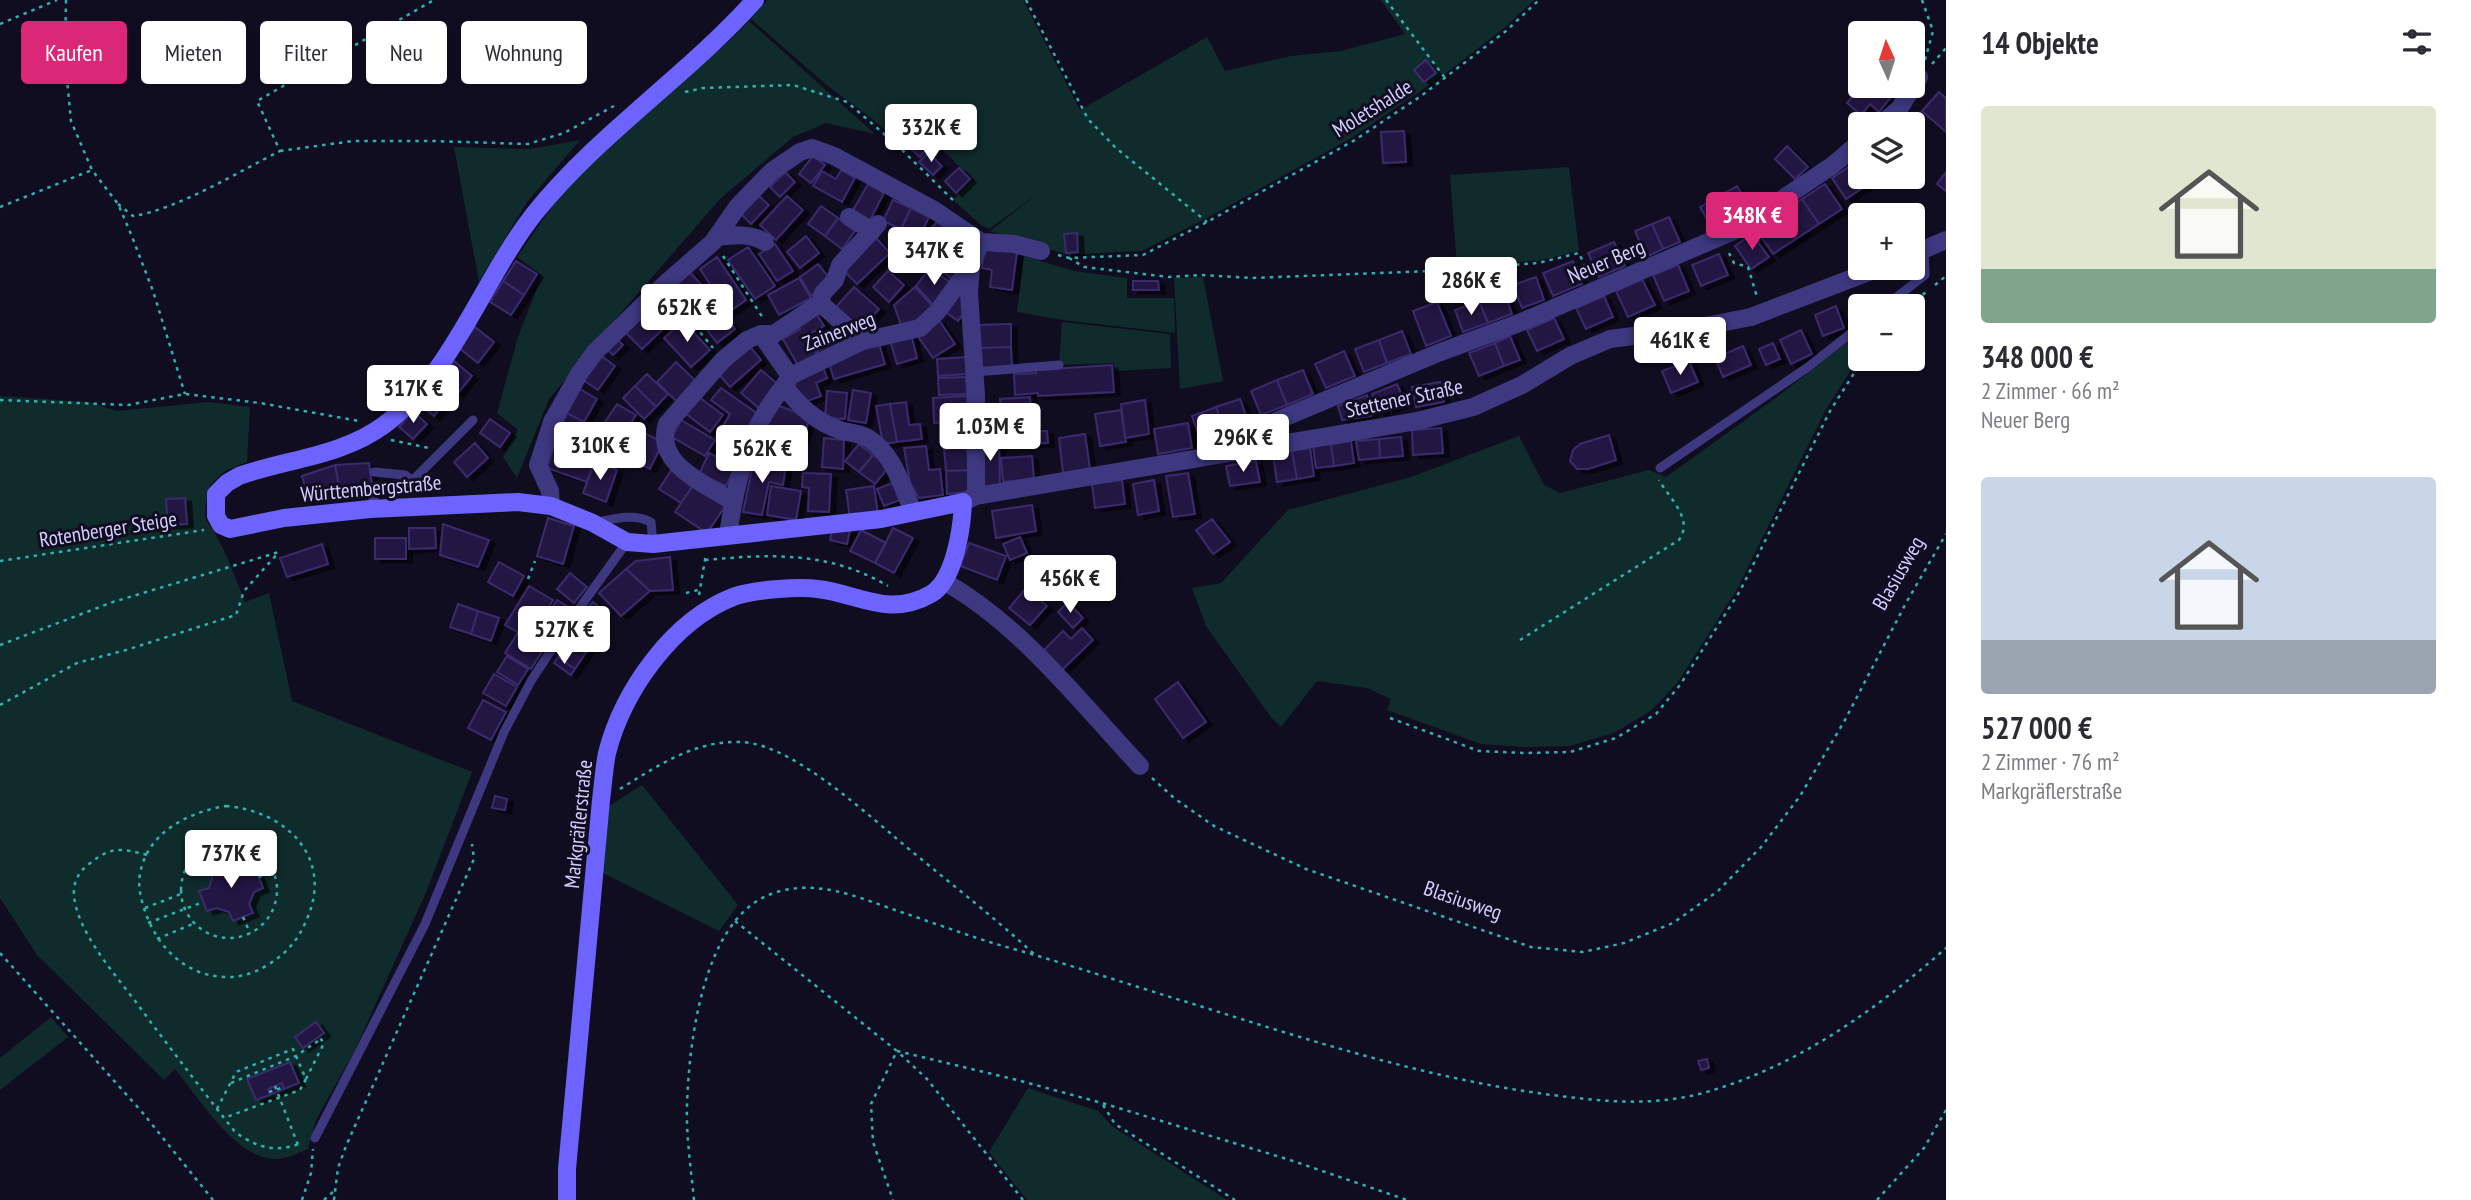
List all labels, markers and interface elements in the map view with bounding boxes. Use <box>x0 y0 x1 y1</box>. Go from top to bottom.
chip: Kaufen <box>21 21 127 84</box>
chip: Mieten <box>141 21 246 84</box>
chip: Filter <box>260 21 352 84</box>
chip: Neu <box>366 21 447 84</box>
chip: Wohnung <box>461 21 587 84</box>
north arrow <box>1848 21 1925 98</box>
map controls <box>1848 21 1925 371</box>
text: 14 Objekte <box>1981 23 2099 62</box>
icon: filters <box>2398 23 2436 61</box>
street label: Moletshalde <box>1327 73 1417 143</box>
pin: 332K € <box>874 104 988 164</box>
text: 332K € <box>901 112 961 141</box>
button: layers <box>1848 112 1925 189</box>
icon: home <box>2146 151 2272 277</box>
pin: 348K € <box>1695 192 1809 252</box>
text: 348K € <box>1722 200 1782 229</box>
button: + <box>1848 203 1925 280</box>
pin: 347K € <box>877 228 991 287</box>
street label: Neuer Berg <box>1563 233 1649 289</box>
text: 347K € <box>904 235 964 264</box>
pin: 286K € <box>1414 258 1528 317</box>
text: 286K € <box>1441 265 1501 294</box>
pin: 652K € <box>630 284 744 344</box>
text: 652K € <box>657 292 717 321</box>
button: − <box>1848 294 1925 371</box>
street label: Zainerweg <box>799 305 879 357</box>
pin: 461K € <box>1623 318 1737 377</box>
text: 461K € <box>1650 325 1710 354</box>
text: 348 000 € <box>1981 337 2094 376</box>
pin: 317K € <box>356 366 470 425</box>
street label: Stettener Straße <box>1343 372 1465 424</box>
text: 317K € <box>383 373 443 402</box>
text: 2 Zimmer · 66 m² <box>1981 376 2119 405</box>
pin: 1.03M € <box>925 404 1055 463</box>
text: Neuer Berg <box>1981 405 2070 434</box>
text: 1.03M € <box>956 411 1024 440</box>
pin: 296K € <box>1186 414 1300 474</box>
pin: 310K € <box>543 422 657 482</box>
text: 296K € <box>1213 422 1273 451</box>
pin: 562K € <box>705 426 819 485</box>
text: 310K € <box>570 430 630 459</box>
text: 562K € <box>732 433 792 462</box>
street label: Württembergstraße <box>299 468 443 508</box>
street label: Rotenberger Steige <box>37 505 179 553</box>
icon: home <box>2146 522 2272 648</box>
street label: Blasiusweg <box>1866 531 1930 615</box>
pin: 456K € <box>1013 556 1127 615</box>
text: 456K € <box>1040 563 1100 592</box>
pin: 527K € <box>507 606 621 666</box>
text: 527K € <box>534 614 594 643</box>
text: 527 000 € <box>1981 708 2092 747</box>
text: 2 Zimmer · 76 m² <box>1981 747 2119 776</box>
street label: Markgräflerstraße <box>558 758 598 890</box>
text: Markgräflerstraße <box>1981 776 2122 805</box>
pin: 737K € <box>174 830 288 890</box>
text: 737K € <box>201 838 261 867</box>
street label: Blasiusweg <box>1420 874 1506 926</box>

